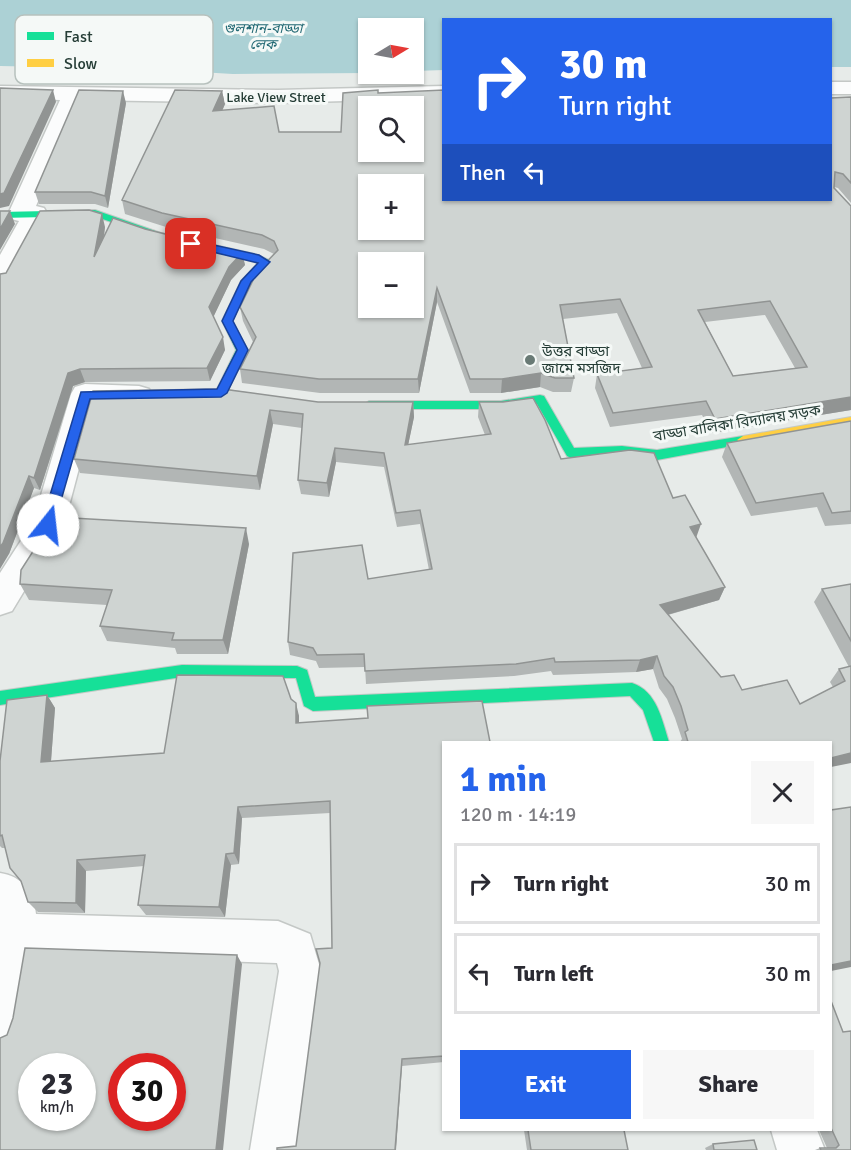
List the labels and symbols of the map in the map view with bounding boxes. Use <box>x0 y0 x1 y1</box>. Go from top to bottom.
legend <box>15 15 213 84</box>
north arrow <box>358 18 424 84</box>
water label: গুলশান-বাড্ডা লেক <box>224 20 306 53</box>
text: Fast <box>64 27 93 47</box>
text: Slow <box>64 54 98 74</box>
street label: Lake View Street <box>226 89 326 106</box>
pin <box>165 218 216 269</box>
place label: উত্তর বাড্ডা জামে মসজিদ <box>541 342 621 377</box>
marker: উত্তর বাড্ডা জামে মসজিদ <box>523 353 537 367</box>
street label: বাড্ডা বালিকা বিদ্যালয় সড়ক <box>651 401 823 445</box>
position arrow <box>16 493 80 557</box>
speed limit sign: 30 <box>108 1053 186 1131</box>

